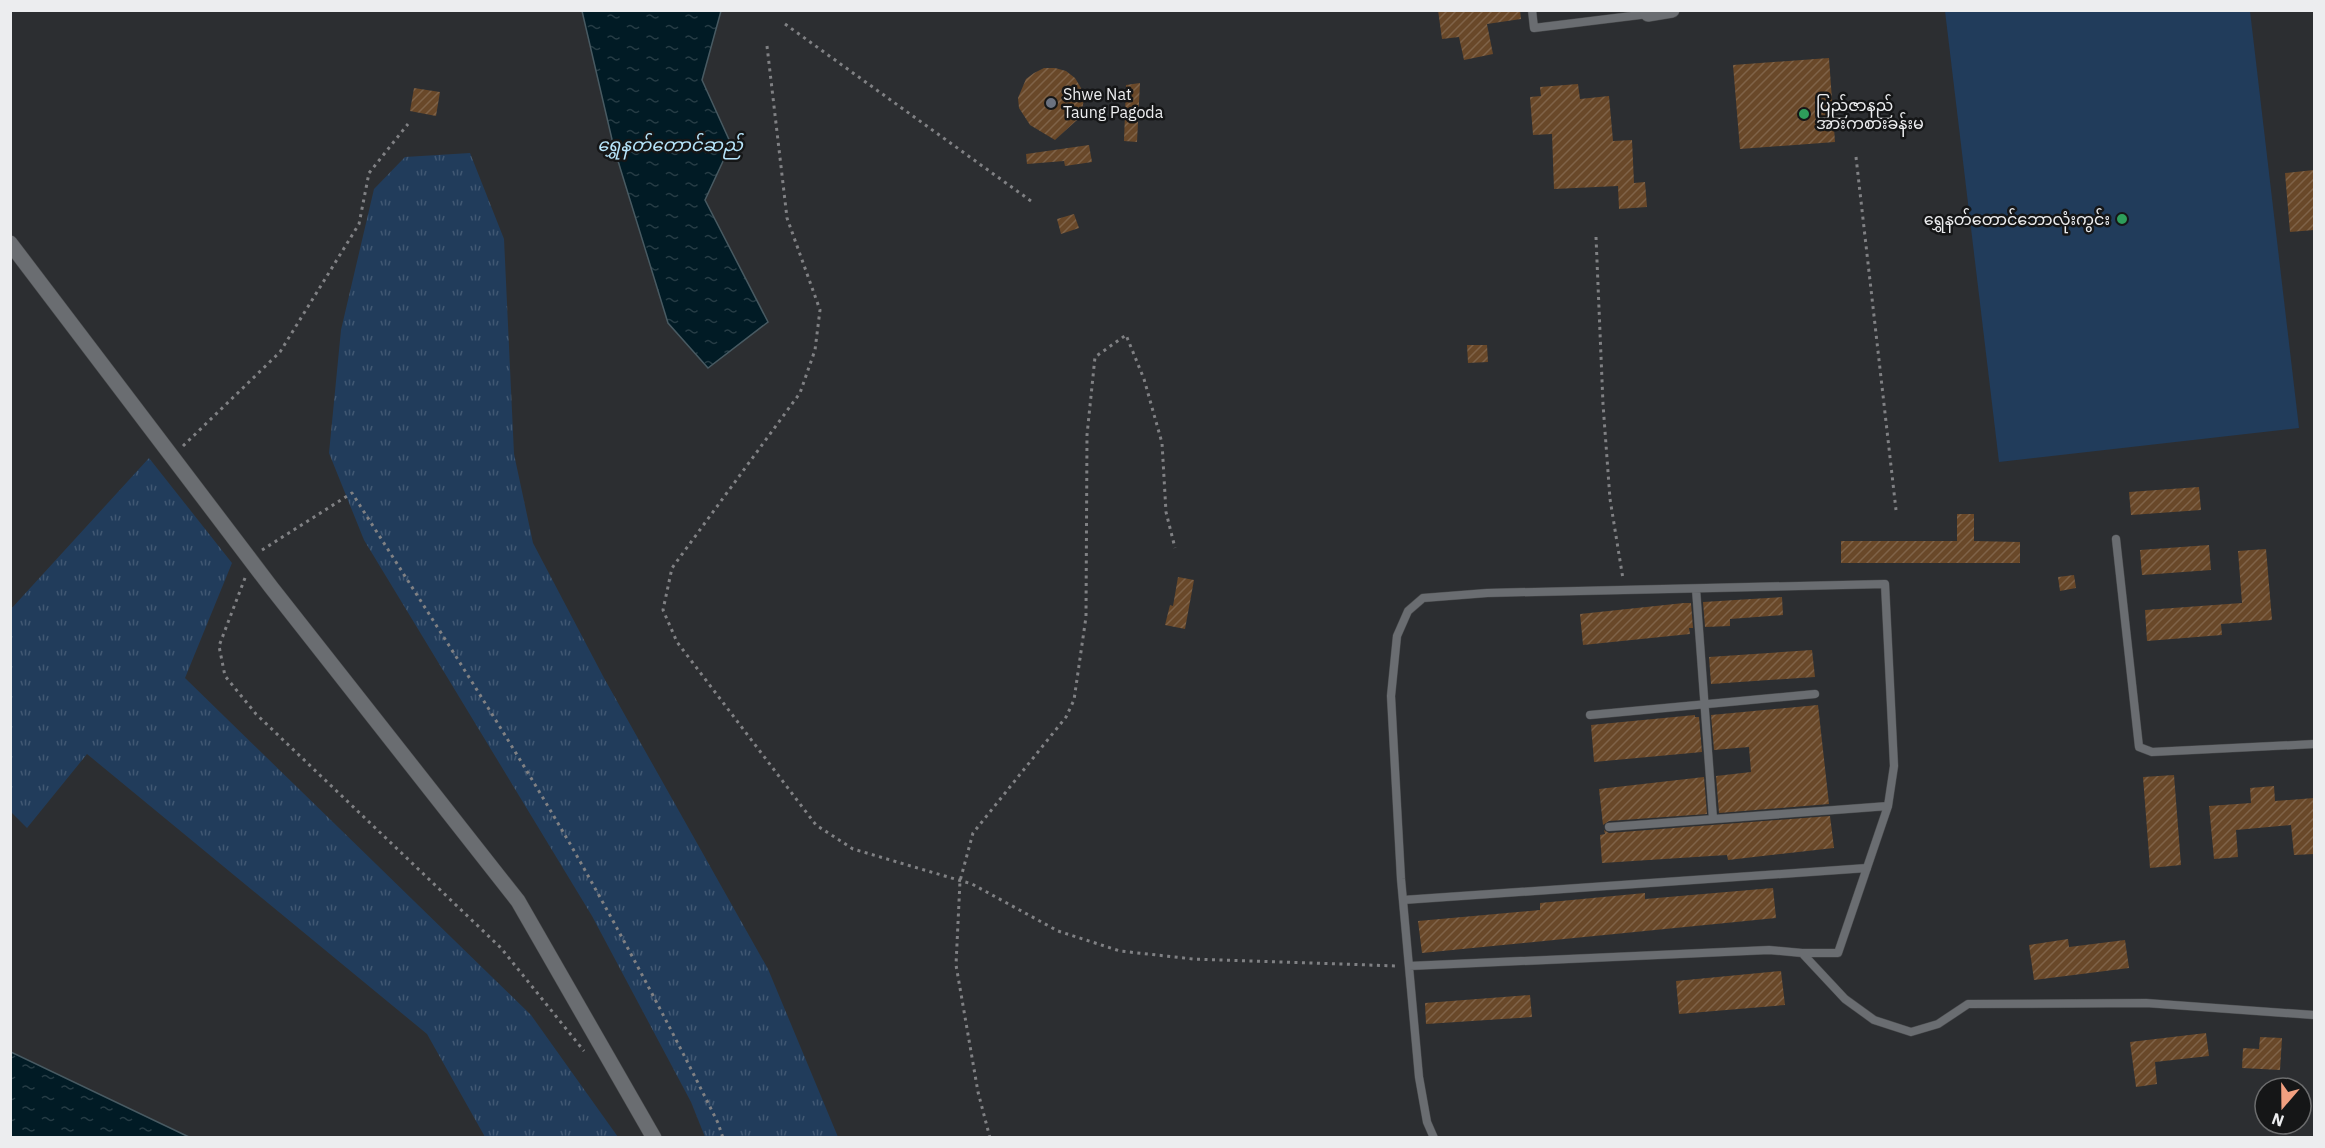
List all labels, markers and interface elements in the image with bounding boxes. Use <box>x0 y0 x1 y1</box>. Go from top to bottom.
place label: Shwe Nat Taung Pagoda <box>1063 84 1164 122</box>
place label: ပြည်ဇာနည် အားကစားခန်းမ <box>1816 94 1924 137</box>
marker: Shwe Nat Taung Pagoda <box>1044 96 1058 110</box>
marker: ပြည်ဇာနည် အားကစားခန်းမ <box>1797 107 1811 121</box>
water label: ရွှေနတ်တောင်ဆည် <box>597 132 745 160</box>
place label: ရွှေနတ်တောင်ဘောလုံးကွင်း <box>1924 208 2110 234</box>
marker: ရွှေနတ်တောင်ဘောလုံးကွင်း <box>2115 212 2129 226</box>
north arrow <box>2253 1076 2313 1136</box>
text: N <box>2269 1109 2287 1131</box>

